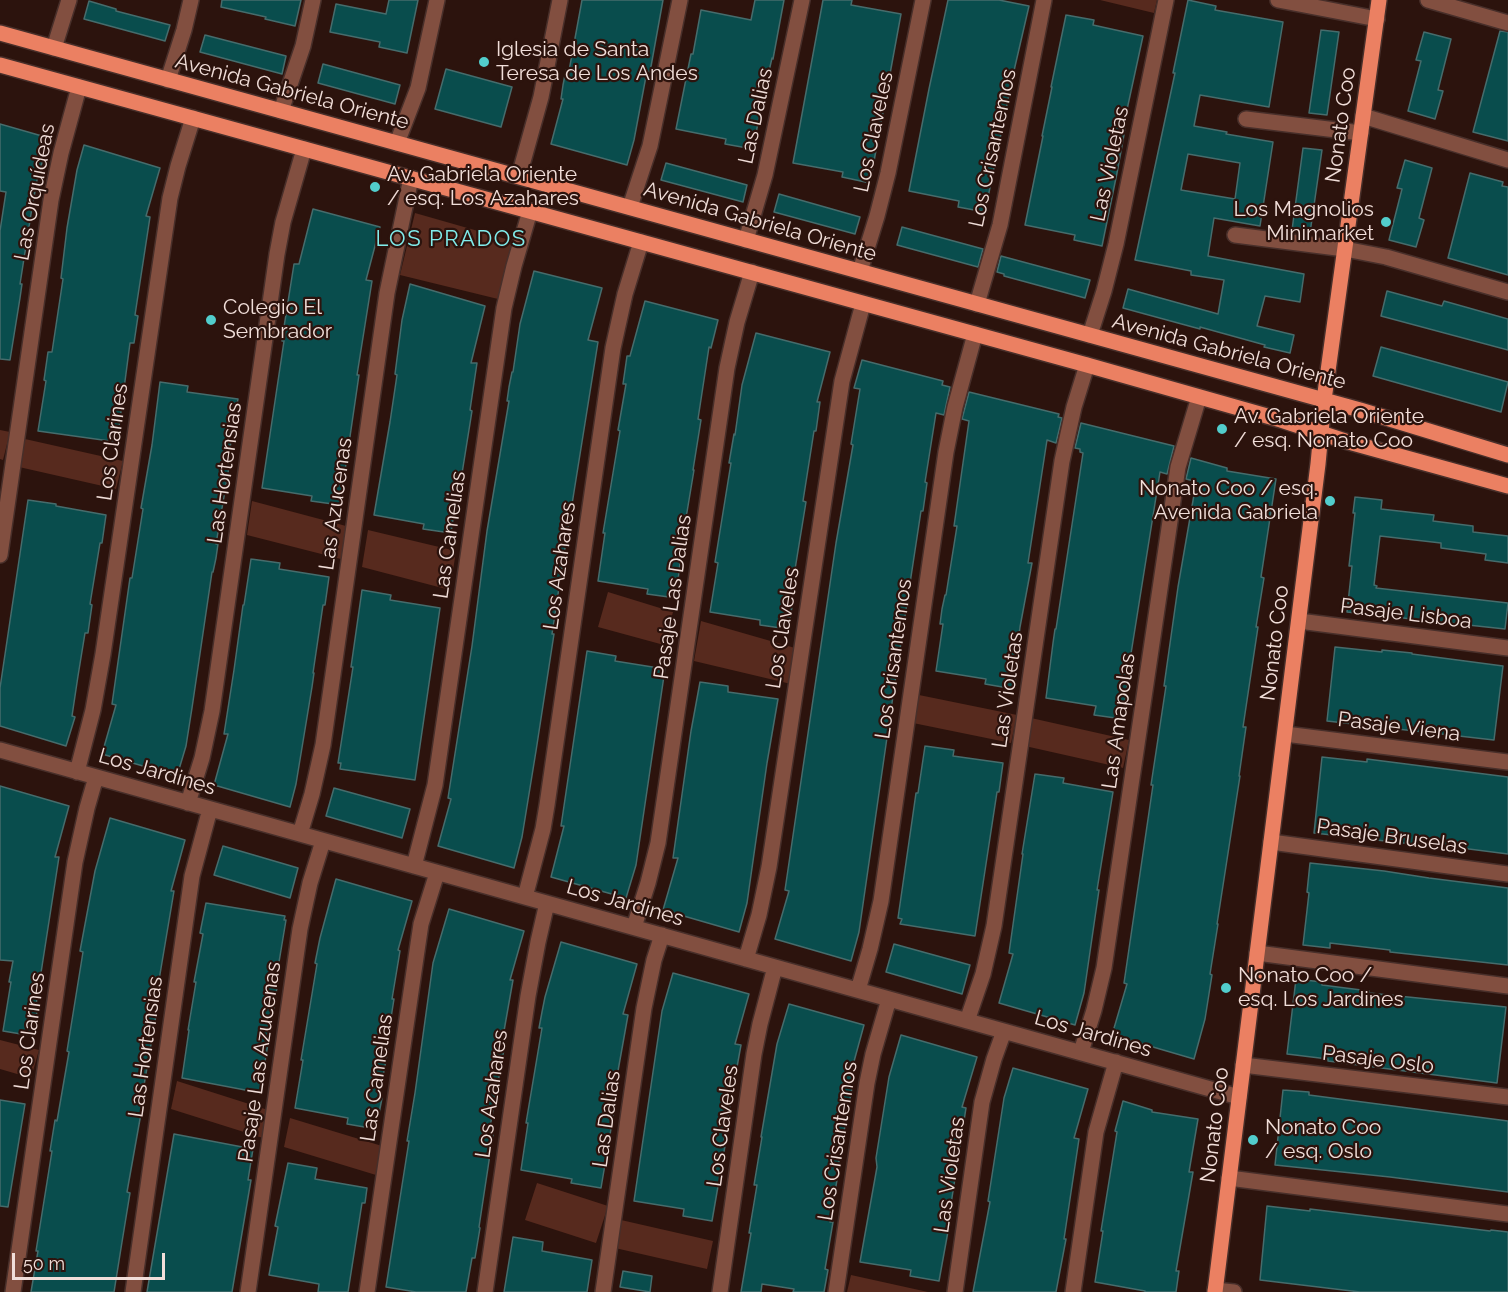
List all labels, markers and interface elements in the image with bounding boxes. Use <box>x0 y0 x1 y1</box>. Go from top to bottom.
place label: Iglesia de Santa Teresa de Los Andes <box>496 37 698 87</box>
street label: Avenida Gabriela Oriente <box>172 49 412 135</box>
marker: Iglesia de Santa Teresa de Los Andes <box>477 55 491 69</box>
street label: Las Dalias <box>734 66 778 166</box>
street label: Nonato Coo <box>1320 66 1362 184</box>
street label: Los Crisantemos <box>964 67 1022 229</box>
street label: Los Claveles <box>849 69 899 195</box>
street label: Las Violetas <box>1086 104 1134 224</box>
street label: Las Orquídeas <box>9 121 61 263</box>
place label: Av. Gabriela Oriente / esq. Los Azahares <box>387 162 579 212</box>
street label: Avenida Gabriela Oriente <box>641 177 879 267</box>
marker: Av. Gabriela Oriente / esq. Los Azahares <box>368 180 382 194</box>
place label: Los Magnolios Minimarket <box>1234 197 1374 247</box>
marker: Los Magnolios Minimarket <box>1379 215 1393 229</box>
district label: LOS PRADOS <box>375 226 527 252</box>
place label: Colegio El Sembrador <box>223 295 332 345</box>
street label: Avenida Gabriela Oriente <box>1109 309 1349 395</box>
marker: Colegio El Sembrador <box>204 313 218 327</box>
street label: Los Clarines <box>92 382 134 502</box>
street label: Las Hortensias <box>203 401 247 545</box>
place label: Av. Gabriela Oriente / esq. Nonato Coo <box>1234 404 1424 454</box>
marker: Av. Gabriela Oriente / esq. Nonato Coo <box>1215 422 1229 436</box>
street label: Las Azucenas <box>314 436 358 572</box>
street label: Las Camelias <box>429 470 471 600</box>
place label: Nonato Coo / esq. Avenida Gabriela <box>1139 476 1318 526</box>
marker: Nonato Coo / esq. Avenida Gabriela <box>1323 494 1337 508</box>
street label: Los Azahares <box>539 500 581 632</box>
street label: Pasaje Las Dalias <box>649 513 697 681</box>
street label: Los Claveles <box>761 566 805 690</box>
street label: Los Crisantemos <box>870 577 918 741</box>
street label: Nonato Coo <box>1255 584 1295 702</box>
street label: Pasaje Lisboa <box>1339 593 1473 635</box>
street label: Las Violetas <box>987 630 1029 750</box>
street label: Las Amapolas <box>1097 651 1141 791</box>
street label: Pasaje Viena <box>1336 707 1462 747</box>
street label: Los Jardines <box>95 743 219 801</box>
street label: Pasaje Bruselas <box>1315 814 1469 860</box>
street label: Los Jardines <box>563 874 687 932</box>
street label: Pasaje Las Azucenas <box>233 960 287 1164</box>
place label: Nonato Coo / esq. Los Jardines <box>1238 963 1404 1013</box>
street label: Los Clarines <box>9 971 51 1091</box>
street label: Las Hortensias <box>124 975 168 1119</box>
marker: Nonato Coo / esq. Los Jardines <box>1219 981 1233 995</box>
street label: Los Jardines <box>1031 1005 1155 1063</box>
street label: Las Camelias <box>356 1013 398 1143</box>
street label: Los Azahares <box>471 1028 513 1160</box>
street label: Pasaje Oslo <box>1321 1041 1435 1079</box>
street label: Los Crisantemos <box>813 1059 863 1223</box>
street label: Los Claveles <box>702 1064 744 1188</box>
street label: Nonato Coo <box>1195 1066 1235 1184</box>
street label: Las Dalias <box>588 1069 626 1169</box>
street label: Las Violetas <box>929 1115 971 1235</box>
place label: Nonato Coo / esq. Oslo <box>1265 1115 1381 1165</box>
marker: Nonato Coo / esq. Oslo <box>1246 1133 1260 1147</box>
scale bar <box>15 1241 168 1279</box>
text: 50 m <box>23 1253 65 1274</box>

